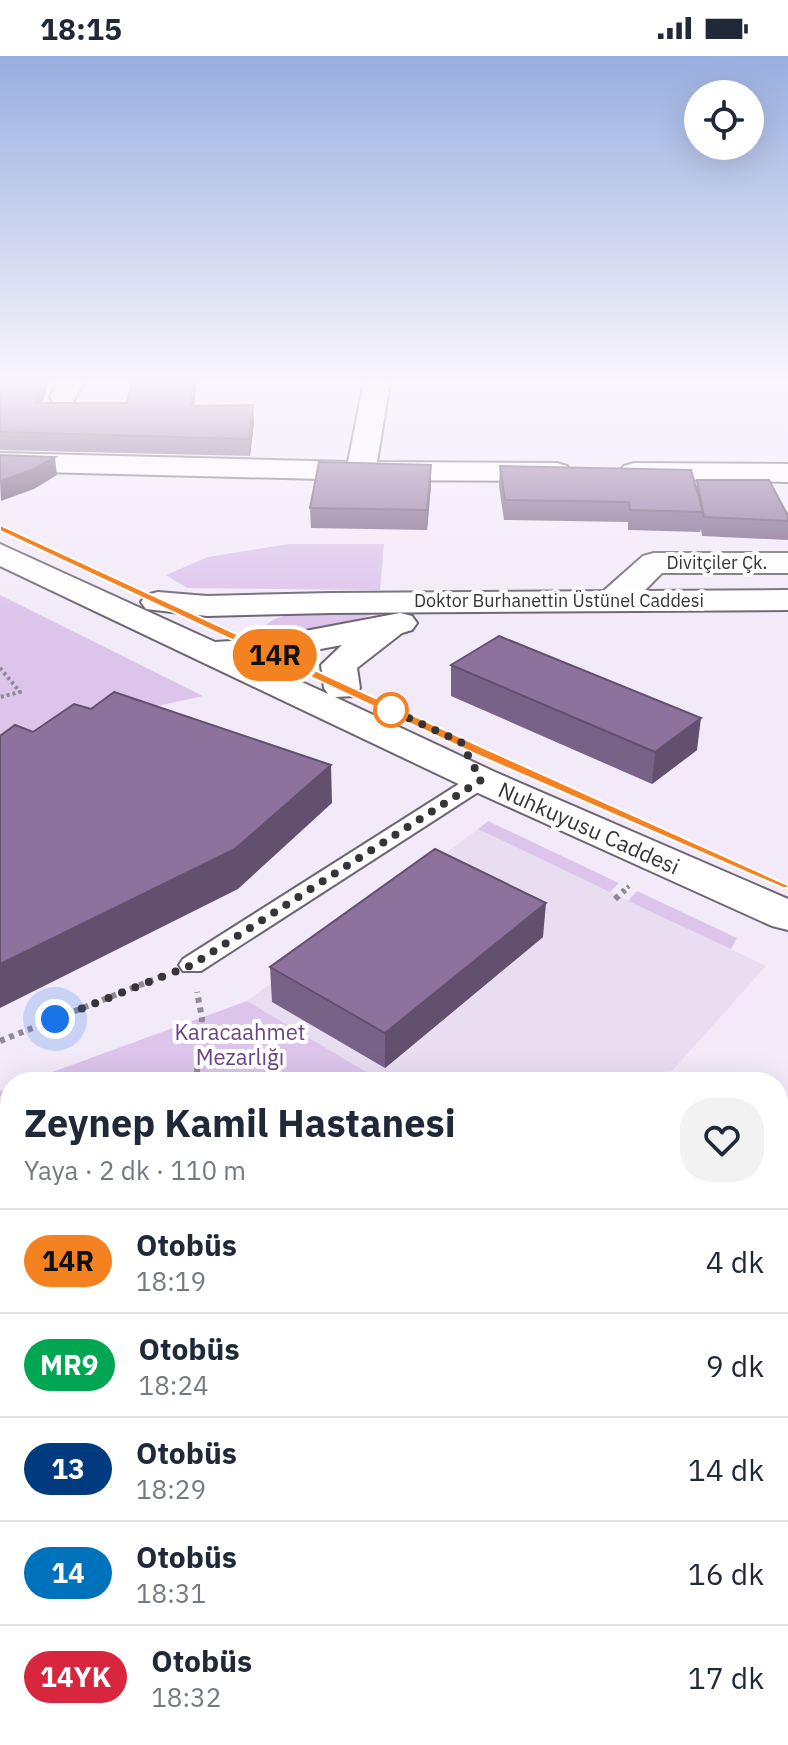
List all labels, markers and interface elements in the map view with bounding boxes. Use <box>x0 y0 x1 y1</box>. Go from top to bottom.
text: 18:15 <box>40 9 122 48</box>
map controls <box>684 80 764 160</box>
button: locate <box>684 80 764 160</box>
street label: Divitçiler Çk. <box>667 551 767 574</box>
street label: Doktor Burhanettin Üstünel Caddesi <box>414 589 704 612</box>
line badge: 14R <box>229 629 321 681</box>
text: 14R <box>249 636 301 673</box>
unlabelled marker <box>374 693 408 727</box>
street label: Nuhkuyusu Caddesi <box>494 775 684 881</box>
your location <box>35 999 75 1039</box>
park label: Karacaahmet Mezarlığı <box>174 1017 306 1071</box>
text: Zeynep Kamil Hastanesi <box>24 1098 456 1147</box>
button: heart <box>680 1098 764 1182</box>
text: Yaya · 2 dk · 110 m <box>24 1153 246 1187</box>
text: Otobüs <box>136 1225 237 1264</box>
text: 14R <box>42 1242 94 1279</box>
text: 4 dk <box>706 1242 764 1281</box>
text: 18:19 <box>136 1264 206 1298</box>
text: Otobüs <box>139 1329 240 1368</box>
text: MR9 <box>40 1346 99 1383</box>
text: 9 dk <box>706 1346 764 1385</box>
text: 18:24 <box>139 1368 209 1402</box>
text: Otobüs <box>136 1433 237 1472</box>
text: 13 <box>51 1450 85 1487</box>
text: 14 dk <box>688 1450 764 1489</box>
text: 18:29 <box>136 1472 206 1506</box>
text: Otobüs <box>136 1537 237 1576</box>
text: 14 <box>51 1554 85 1591</box>
text: 16 dk <box>688 1554 764 1593</box>
text: 18:31 <box>136 1576 206 1610</box>
text: Otobüs <box>151 1641 252 1680</box>
text: 14YK <box>40 1658 111 1695</box>
text: 17 dk <box>688 1658 764 1697</box>
text: 18:32 <box>151 1680 221 1714</box>

